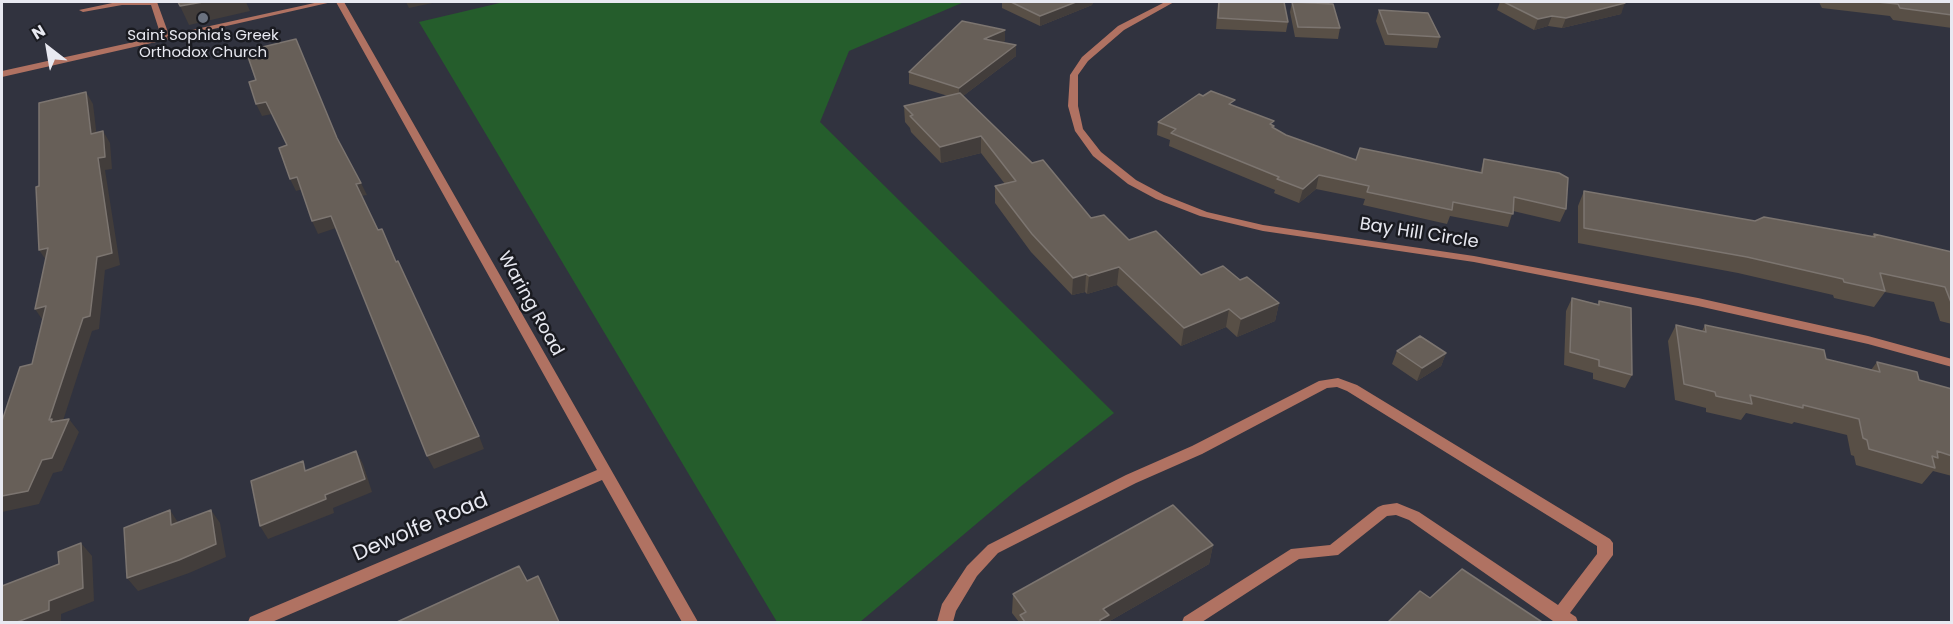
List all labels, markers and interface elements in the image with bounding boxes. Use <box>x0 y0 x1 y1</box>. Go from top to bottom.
marker: Saint Sophia's Greek Orthodox Church <box>196 11 210 25</box>
north arrow <box>18 18 78 78</box>
text: N <box>27 19 50 45</box>
place label: Saint Sophia's Greek Orthodox Church <box>127 27 279 62</box>
street label: Bay Hill Circle <box>1358 214 1480 254</box>
street label: Waring Road <box>492 248 568 360</box>
street label: Dewolfe Road <box>350 488 492 568</box>

